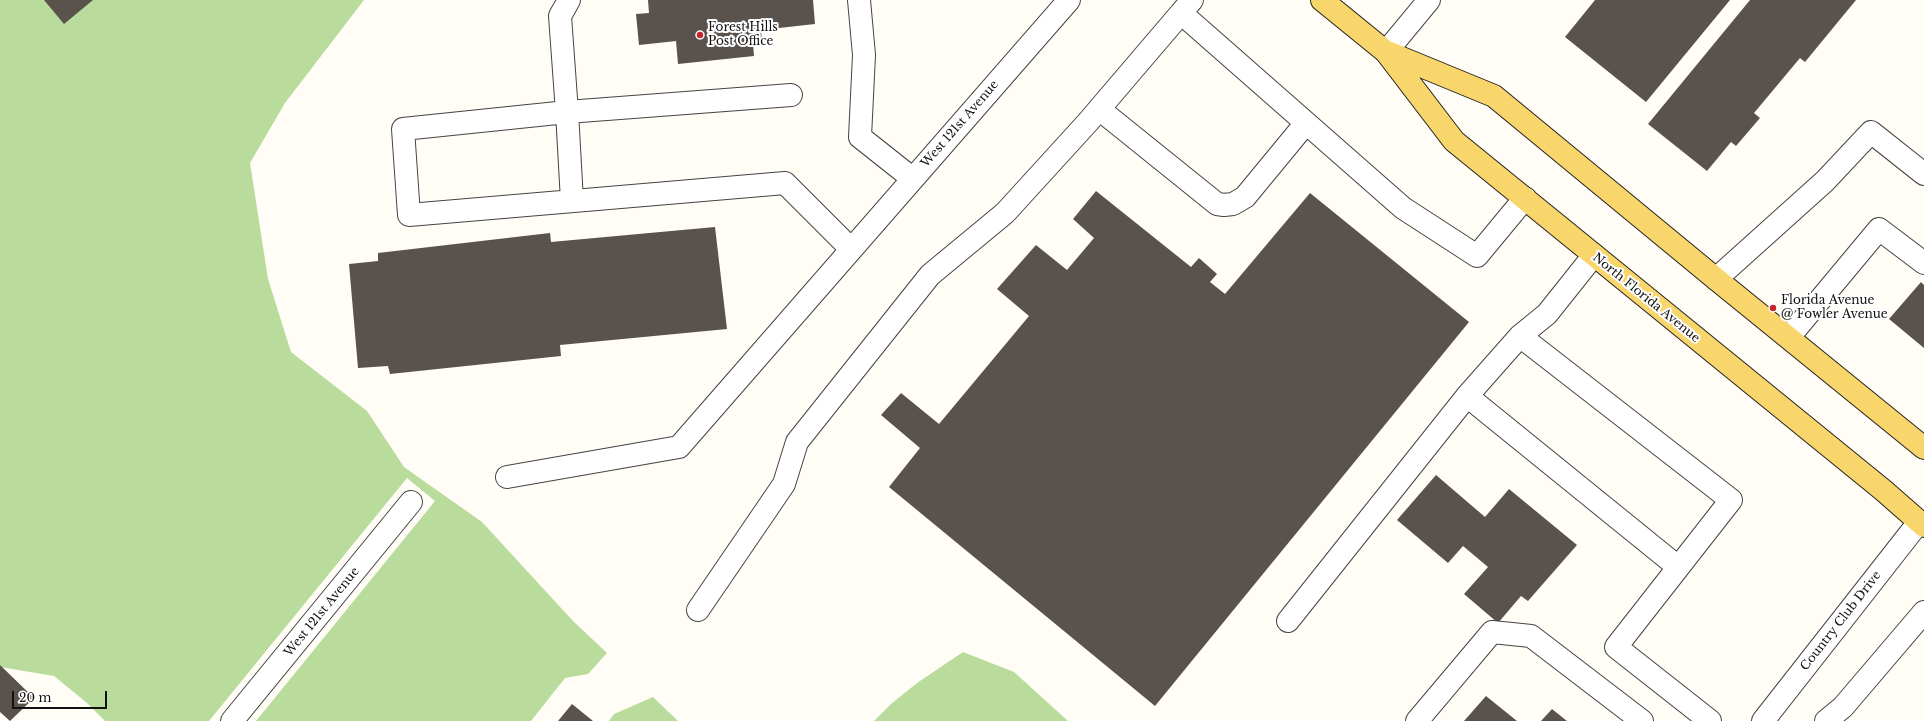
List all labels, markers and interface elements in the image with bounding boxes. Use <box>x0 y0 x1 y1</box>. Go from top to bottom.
place label: Forest Hills Post Office <box>708 21 778 49</box>
marker: Forest Hills Post Office <box>695 30 705 40</box>
street label: West 121st Avenue <box>918 77 1002 171</box>
street label: North Florida Avenue <box>1589 250 1703 346</box>
place label: Florida Avenue @ Fowler Avenue <box>1781 294 1888 322</box>
marker: Florida Avenue @ Fowler Avenue <box>1768 303 1778 313</box>
street label: West 121st Avenue <box>282 564 362 660</box>
street label: Country Club Drive <box>1798 568 1884 674</box>
scale bar <box>14 683 109 709</box>
text: 20 m <box>19 690 51 705</box>

